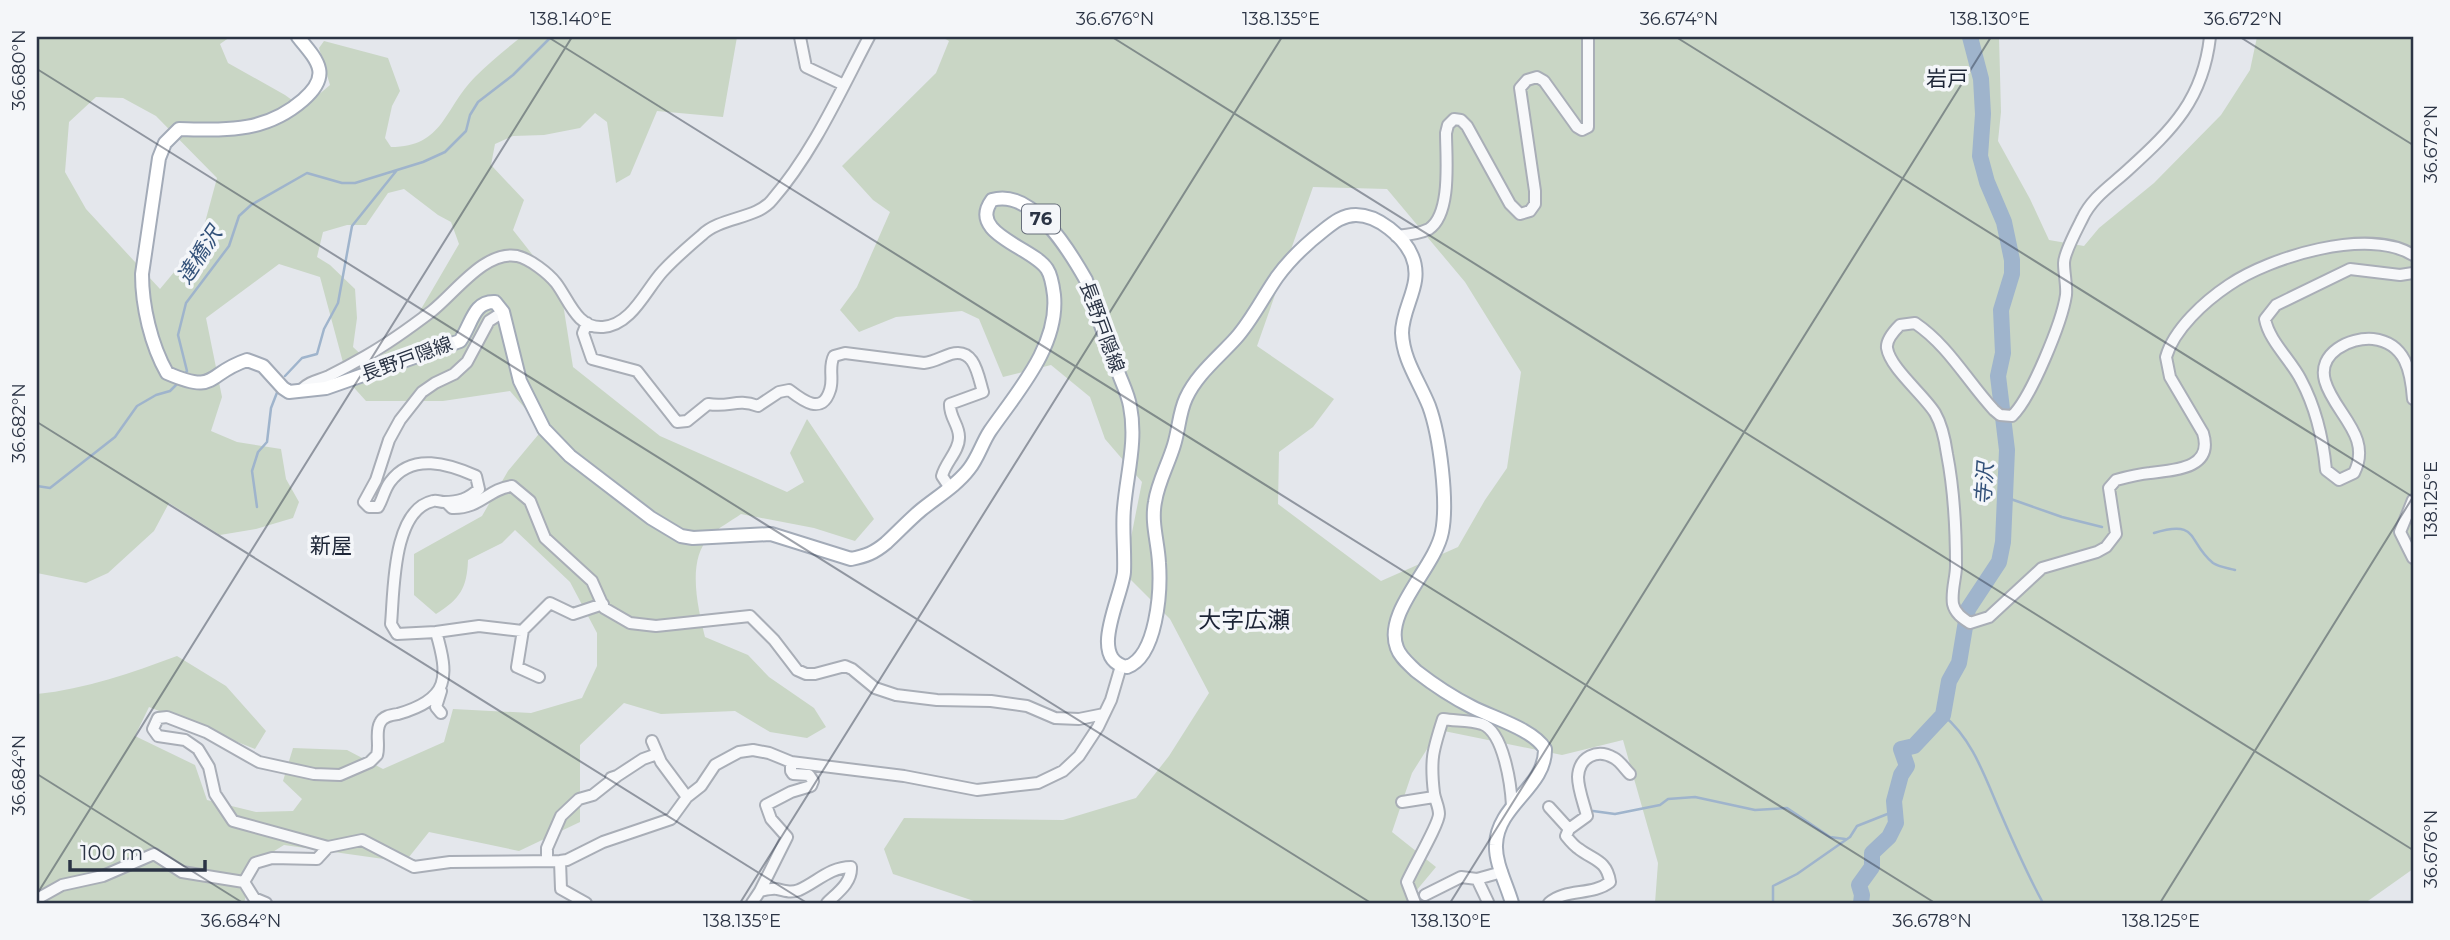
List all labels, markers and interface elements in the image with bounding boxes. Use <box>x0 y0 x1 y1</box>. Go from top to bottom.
text: 138.140°E <box>530 8 612 30</box>
text: 36.676°N <box>1076 8 1154 30</box>
text: 138.135°E <box>1242 8 1320 30</box>
text: 36.674°N <box>1640 8 1718 30</box>
text: 138.130°E <box>1950 8 2030 30</box>
text: 36.672°N <box>2204 8 2282 30</box>
text: 36.680°N <box>8 29 30 111</box>
district label: 岩戸 <box>1926 66 1968 91</box>
text: 36.672°N <box>2420 105 2442 183</box>
road number: 76 <box>1022 204 1060 233</box>
water label: 達橋沢 <box>171 219 228 288</box>
street label: 長野戸隠線 <box>1075 278 1129 376</box>
street label: 長野戸隠線 <box>358 332 456 386</box>
text: 36.682°N <box>8 383 30 463</box>
water label: 寺沢 <box>1970 459 1998 506</box>
text: 138.125°E <box>2420 461 2442 539</box>
district label: 新屋 <box>310 533 352 558</box>
district label: 大字広瀬 <box>1198 606 1290 634</box>
text: 36.684°N <box>8 735 30 815</box>
text: 36.676°N <box>2420 810 2442 888</box>
scale bar <box>70 828 205 872</box>
text: 100 m <box>80 840 143 865</box>
text: 36.684°N <box>201 910 281 932</box>
text: 138.135°E <box>703 910 781 932</box>
text: 138.130°E <box>1411 910 1491 932</box>
text: 36.678°N <box>1892 910 1972 932</box>
text: 138.125°E <box>2122 910 2200 932</box>

